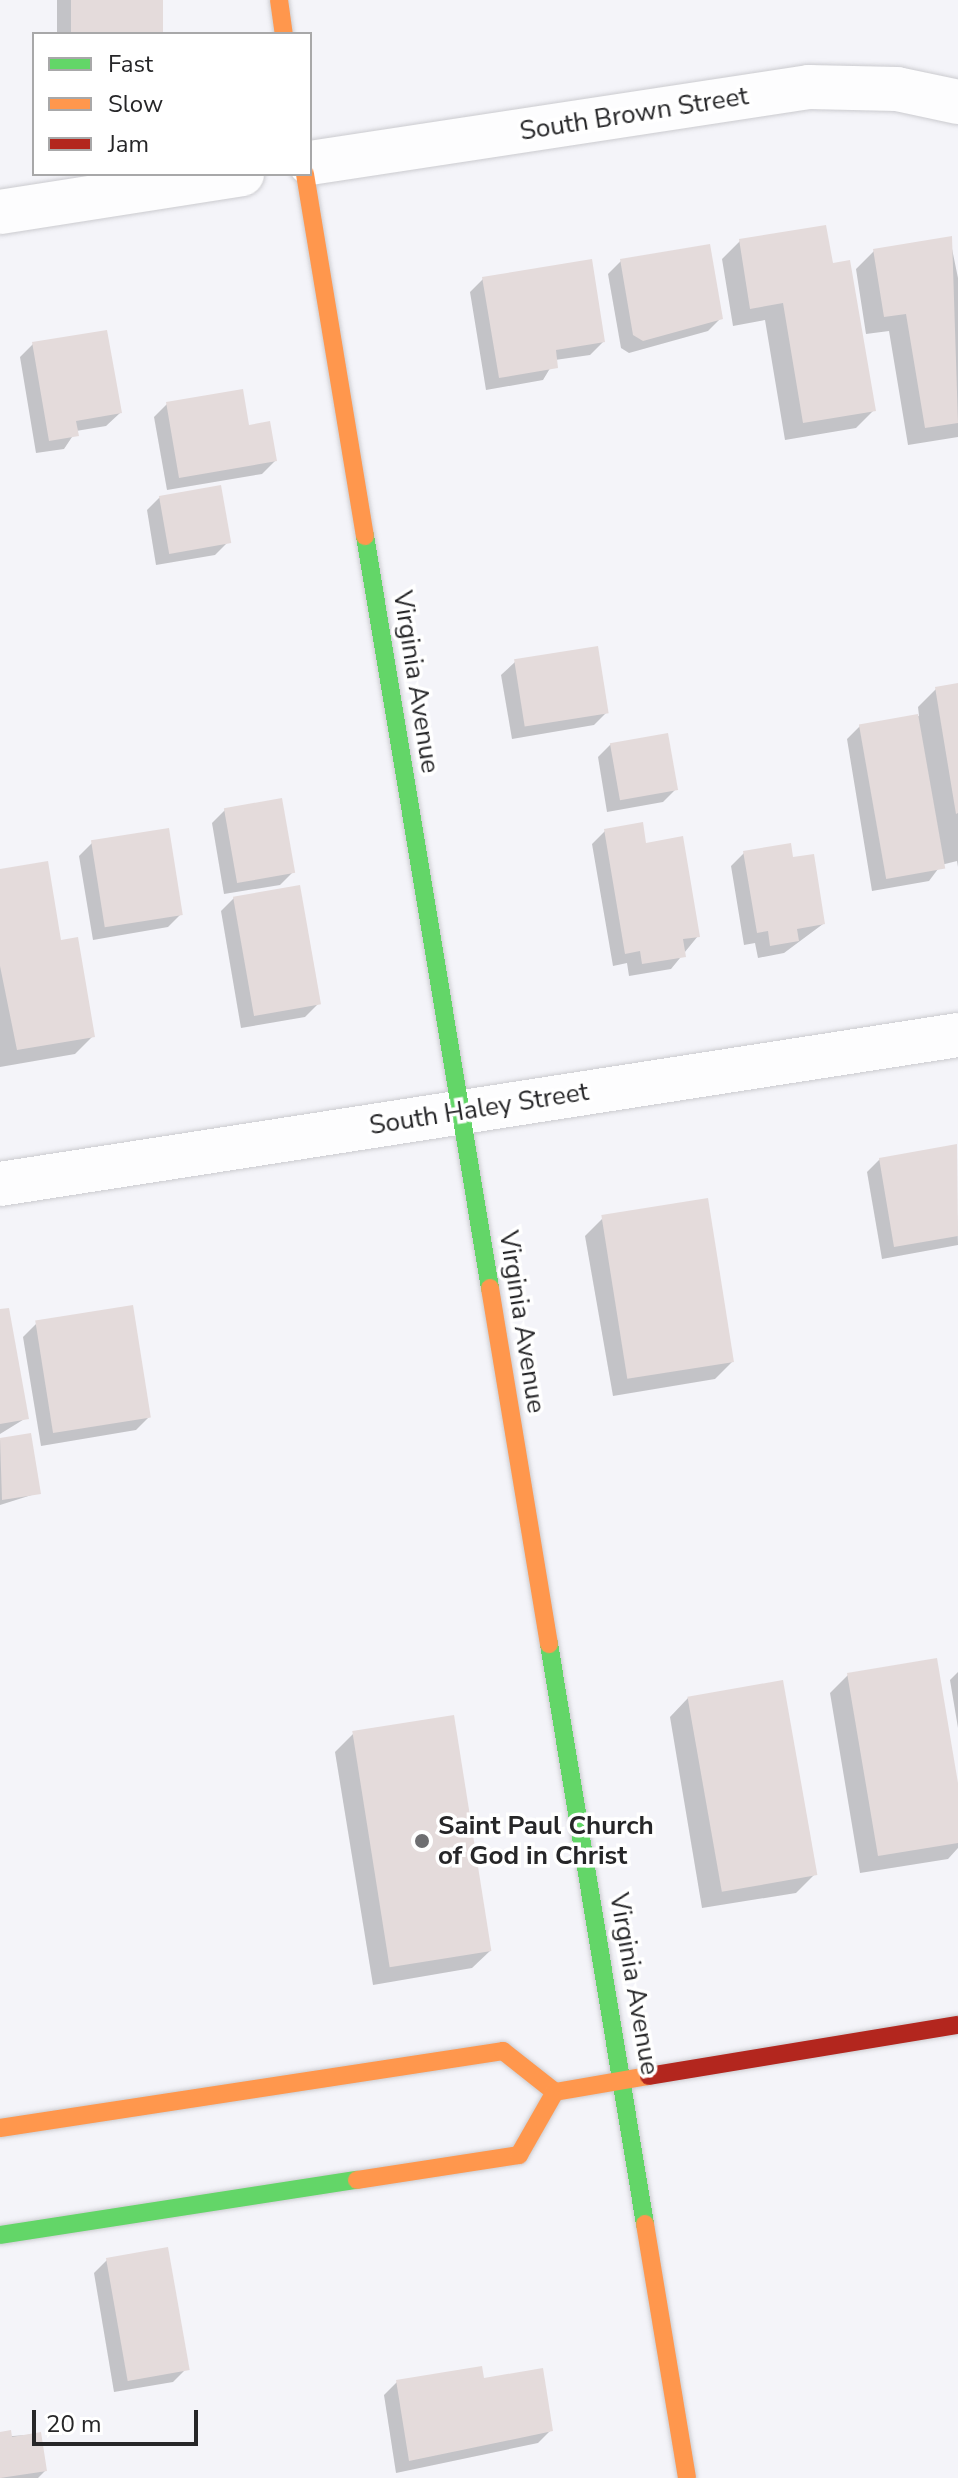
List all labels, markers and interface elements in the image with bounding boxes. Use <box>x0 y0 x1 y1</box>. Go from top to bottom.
legend <box>32 32 312 176</box>
text: Fast <box>108 48 153 80</box>
street label: South Brown Street <box>518 81 750 147</box>
text: Slow <box>108 88 163 120</box>
text: Jam <box>108 128 149 160</box>
street label: Virginia Avenue <box>386 589 446 775</box>
street label: South Haley Street <box>367 1076 591 1142</box>
street label: Virginia Avenue <box>492 1229 552 1415</box>
place label: Saint Paul Church of God in Christ <box>438 1810 654 1872</box>
marker: Saint Paul Church of God in Christ <box>413 1832 431 1850</box>
street label: Virginia Avenue <box>603 1891 665 2077</box>
scale bar <box>36 2394 202 2444</box>
text: 20 m <box>46 2408 102 2440</box>

